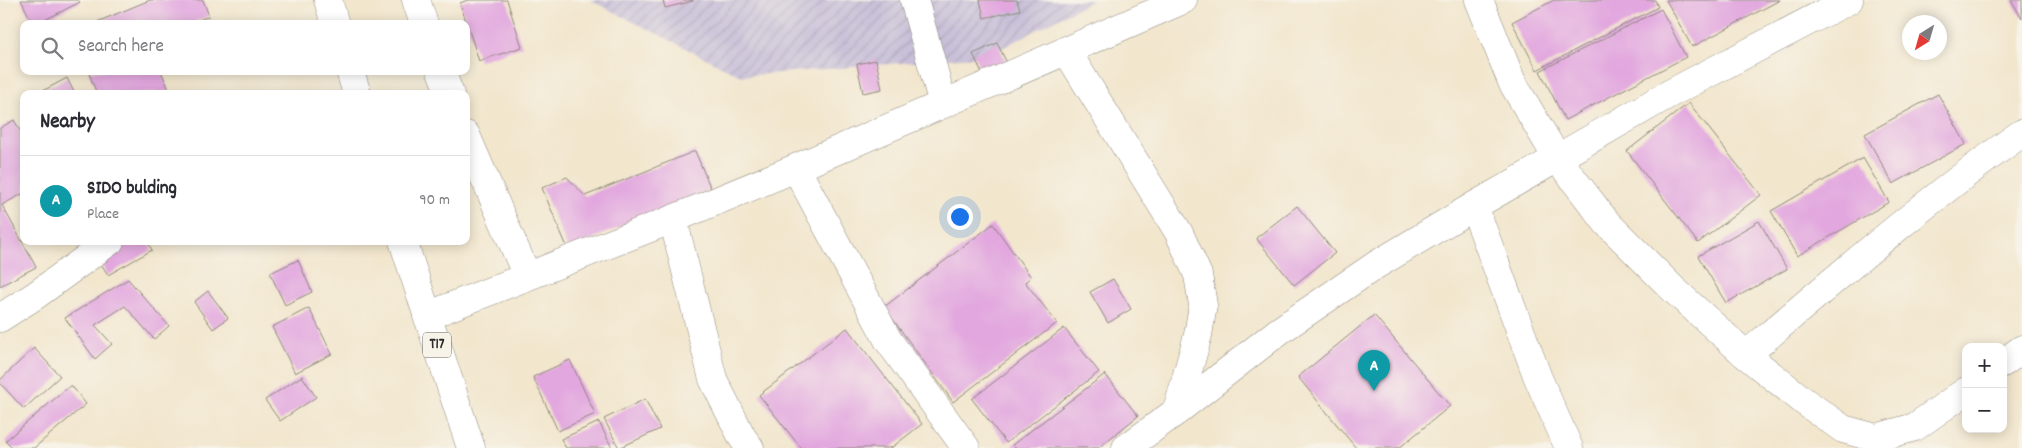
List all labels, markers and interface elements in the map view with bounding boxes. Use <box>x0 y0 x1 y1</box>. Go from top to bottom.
north arrow <box>1902 15 1947 60</box>
search box <box>20 20 470 75</box>
icon: search <box>38 34 66 62</box>
text: Search here <box>78 34 164 61</box>
text: Nearby <box>40 108 95 138</box>
text: SIDO bulding <box>87 176 177 203</box>
text: A <box>52 189 60 212</box>
text: 90 m <box>419 189 450 212</box>
text: Place <box>87 203 119 226</box>
your location <box>947 204 973 230</box>
road number: T17 <box>423 332 451 358</box>
map controls <box>1962 343 2007 433</box>
button: + <box>1962 343 2007 388</box>
pin: A <box>1358 350 1390 391</box>
button: − <box>1962 388 2007 433</box>

